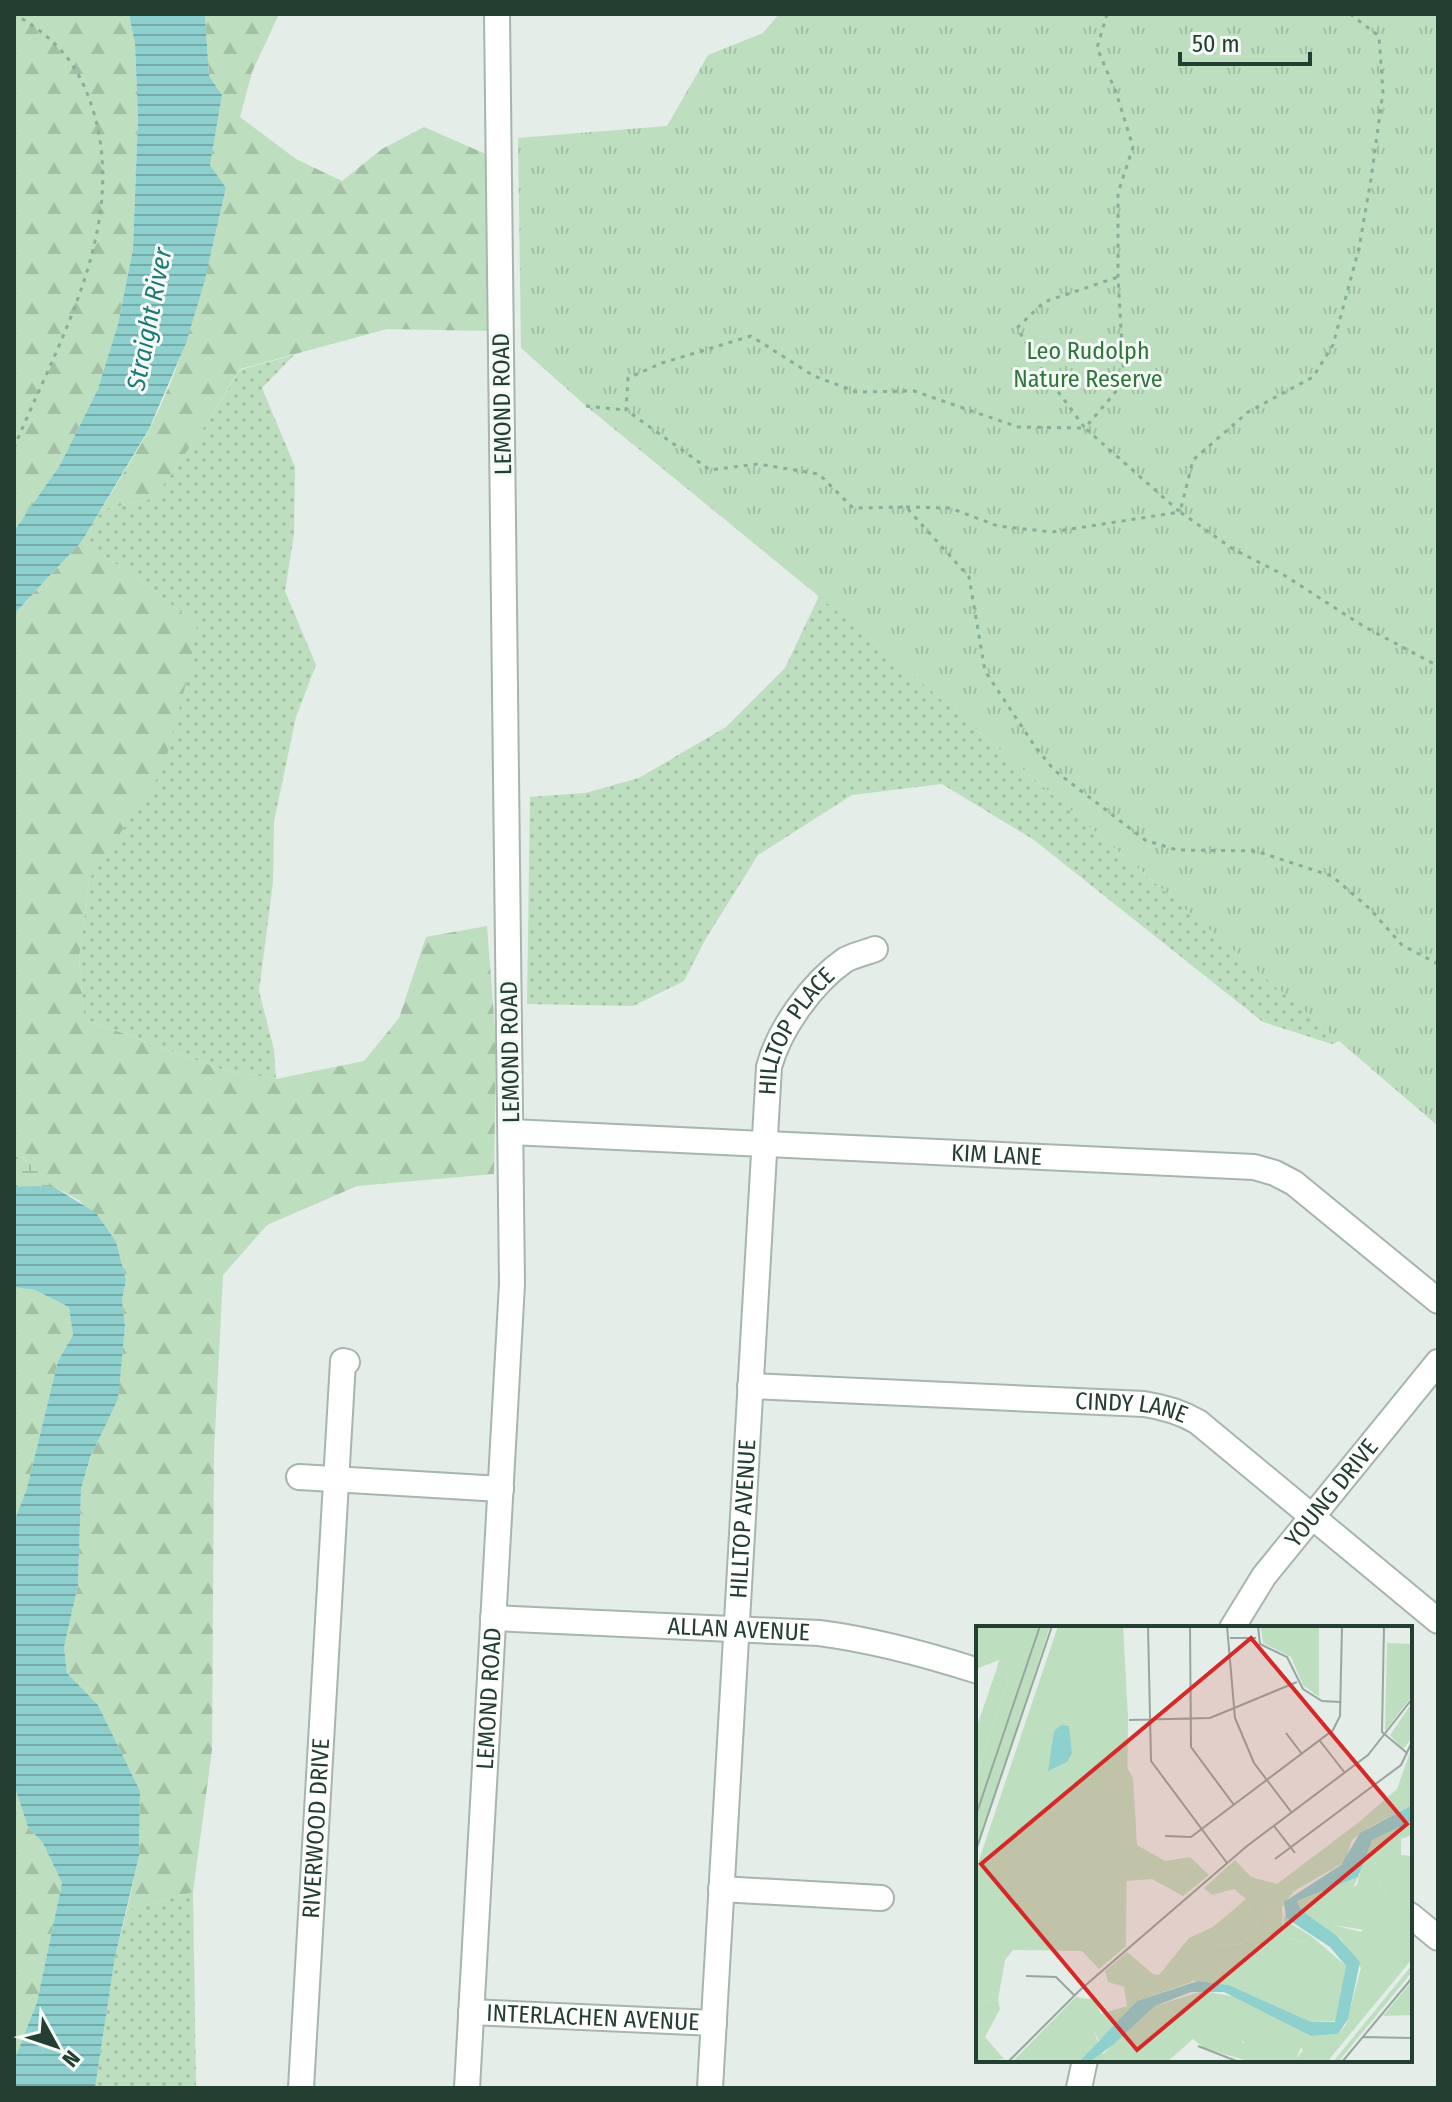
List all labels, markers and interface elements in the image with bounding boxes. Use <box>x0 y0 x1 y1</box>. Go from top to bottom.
scale bar <box>1180 16 1310 66</box>
text: 50 m <box>1192 30 1240 58</box>
water label: Straight River <box>120 244 179 394</box>
street label: LEMOND ROAD <box>487 333 517 475</box>
park label: Leo Rudolph Nature Reserve <box>1013 337 1163 393</box>
street label: HILLTOP PLACE <box>753 961 840 1096</box>
street label: LEMOND ROAD <box>495 981 525 1123</box>
street label: KIM LANE <box>950 1139 1042 1171</box>
street label: CINDY LANE <box>1075 1387 1192 1429</box>
street label: YOUNG DRIVE <box>1279 1433 1384 1553</box>
street label: HILLTOP AVENUE <box>724 1439 761 1599</box>
street label: ALLAN AVENUE <box>667 1612 811 1647</box>
inset map <box>976 1626 1412 2062</box>
street label: LEMOND ROAD <box>471 1627 507 1770</box>
street label: RIVERWOOD DRIVE <box>297 1738 335 1919</box>
street label: INTERLACHEN AVENUE <box>486 1999 700 2036</box>
north arrow <box>16 2006 96 2086</box>
text: N <box>56 2045 86 2072</box>

